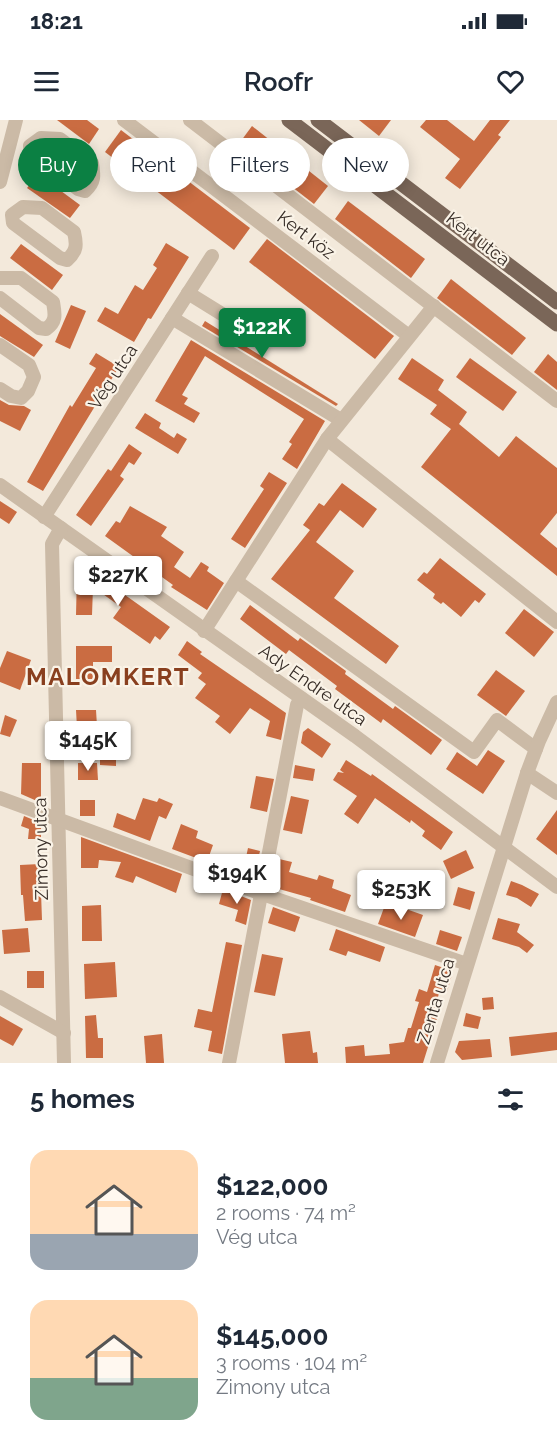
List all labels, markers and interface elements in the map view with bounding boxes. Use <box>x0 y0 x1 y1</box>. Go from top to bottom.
text: 18:21 <box>30 8 83 34</box>
icon: menu <box>30 65 63 98</box>
icon: heart <box>494 65 527 98</box>
text: Roofr <box>244 66 313 97</box>
chip: Buy <box>18 138 98 192</box>
chip: Rent <box>110 138 197 192</box>
chip: Filters <box>209 138 310 192</box>
chip: New <box>322 138 409 192</box>
street label: Kert köz <box>273 206 339 263</box>
street label: Kert utca <box>442 207 514 270</box>
pin: $122K <box>220 308 304 359</box>
text: $122K <box>233 315 291 339</box>
street label: Vég utca <box>84 340 141 413</box>
pin: $227K <box>76 556 160 607</box>
text: $227K <box>88 563 148 587</box>
street label: Ady Endre utca <box>255 640 371 730</box>
district label: MALOMKERT <box>26 662 190 691</box>
pin: $145K <box>46 721 130 772</box>
text: $145K <box>59 728 117 752</box>
street label: Zimony utca <box>29 797 52 901</box>
pin: $194K <box>195 854 279 905</box>
text: $194K <box>207 861 267 885</box>
pin: $253K <box>359 870 443 921</box>
text: $253K <box>371 877 431 901</box>
street label: Zenta utca <box>413 955 459 1046</box>
icon: filters <box>494 1083 527 1116</box>
text: 5 homes <box>30 1084 135 1114</box>
text: $122,000 <box>216 1171 329 1201</box>
icon: home <box>78 1174 150 1246</box>
text: 2 rooms · 74 m² <box>216 1201 356 1225</box>
text: Vég utca <box>216 1225 298 1249</box>
text: $145,000 <box>216 1321 329 1351</box>
icon: home <box>78 1324 150 1396</box>
text: 3 rooms · 104 m² <box>216 1351 367 1375</box>
text: Zimony utca <box>216 1375 330 1399</box>

